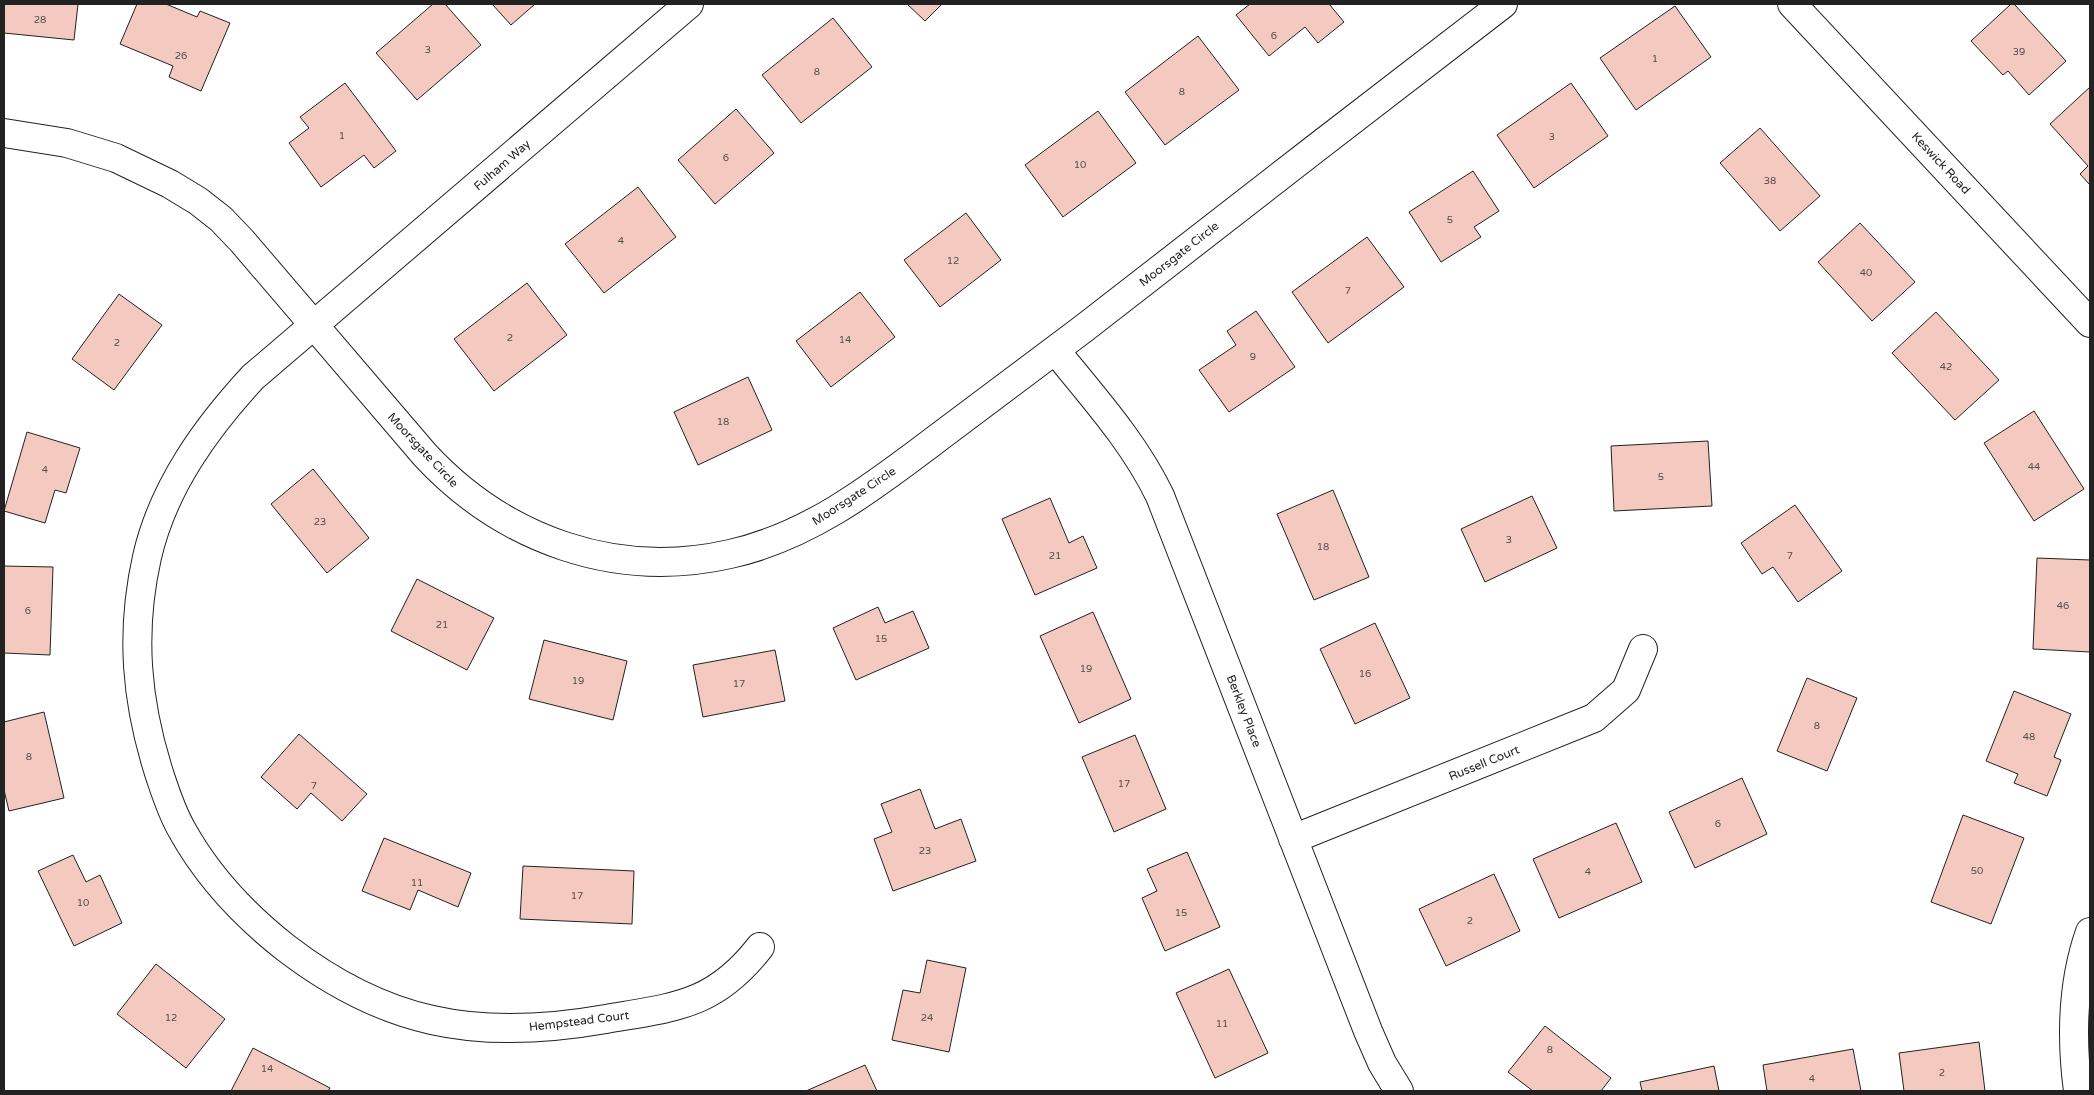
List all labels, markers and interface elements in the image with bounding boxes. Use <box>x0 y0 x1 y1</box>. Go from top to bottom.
house number: 28 <box>34 14 46 26</box>
house number: 6 <box>1271 30 1277 42</box>
house number: 3 <box>425 44 431 56</box>
house number: 39 <box>2013 46 2025 58</box>
house number: 26 <box>175 50 187 62</box>
house number: 1 <box>1652 53 1658 65</box>
house number: 8 <box>814 66 820 78</box>
house number: 8 <box>1179 86 1185 98</box>
street label: Keswick Road <box>1909 129 1973 197</box>
house number: 1 <box>339 130 345 142</box>
house number: 3 <box>1549 131 1555 143</box>
street label: Fulham Way <box>471 136 533 193</box>
house number: 6 <box>723 152 729 164</box>
house number: 10 <box>1074 159 1086 171</box>
house number: 38 <box>1764 175 1776 187</box>
house number: 5 <box>1447 214 1453 226</box>
street label: Moorsgate Circle <box>1137 219 1222 289</box>
house number: 4 <box>618 235 624 247</box>
house number: 12 <box>947 255 959 267</box>
house number: 40 <box>1860 267 1872 279</box>
house number: 7 <box>1345 285 1351 297</box>
house number: 2 <box>507 332 513 344</box>
house number: 14 <box>839 334 851 346</box>
house number: 2 <box>114 337 120 349</box>
house number: 9 <box>1250 351 1256 363</box>
house number: 42 <box>1940 361 1952 373</box>
street label: Moorsgate Circle <box>385 410 461 490</box>
house number: 18 <box>717 416 729 428</box>
house number: 44 <box>2028 461 2040 473</box>
house number: 4 <box>42 464 48 476</box>
street label: Moorsgate Circle <box>810 464 899 528</box>
house number: 5 <box>1658 471 1664 483</box>
house number: 23 <box>314 516 326 528</box>
house number: 3 <box>1506 534 1512 546</box>
house number: 18 <box>1317 541 1329 553</box>
house number: 21 <box>1049 550 1061 562</box>
house number: 7 <box>1787 550 1793 562</box>
house number: 46 <box>2057 600 2069 612</box>
house number: 6 <box>25 605 31 617</box>
house number: 21 <box>436 619 448 631</box>
house number: 15 <box>875 633 887 645</box>
house number: 19 <box>1080 663 1092 675</box>
house number: 16 <box>1359 668 1371 680</box>
street label: Berkley Place <box>1224 673 1264 749</box>
house number: 19 <box>572 675 584 687</box>
house number: 17 <box>733 678 745 690</box>
house number: 8 <box>1814 720 1820 732</box>
house number: 48 <box>2023 731 2035 743</box>
street label: Russell Court <box>1447 742 1522 784</box>
house number: 8 <box>26 751 32 763</box>
house number: 17 <box>1118 778 1130 790</box>
house number: 7 <box>311 780 317 792</box>
house number: 6 <box>1715 818 1721 830</box>
house number: 23 <box>919 845 931 857</box>
house number: 50 <box>1971 865 1983 877</box>
house number: 4 <box>1585 866 1591 878</box>
house number: 11 <box>411 877 423 889</box>
house number: 17 <box>571 890 583 902</box>
house number: 10 <box>77 897 89 909</box>
house number: 15 <box>1175 907 1187 919</box>
house number: 2 <box>1467 915 1473 927</box>
street label: Hempstead Court <box>528 1008 630 1034</box>
house number: 12 <box>165 1012 177 1024</box>
house number: 24 <box>921 1012 933 1024</box>
house number: 11 <box>1216 1018 1228 1030</box>
house number: 8 <box>1547 1044 1553 1056</box>
house number: 14 <box>261 1063 273 1075</box>
house number: 2 <box>1939 1067 1945 1079</box>
house number: 4 <box>1809 1073 1815 1085</box>

